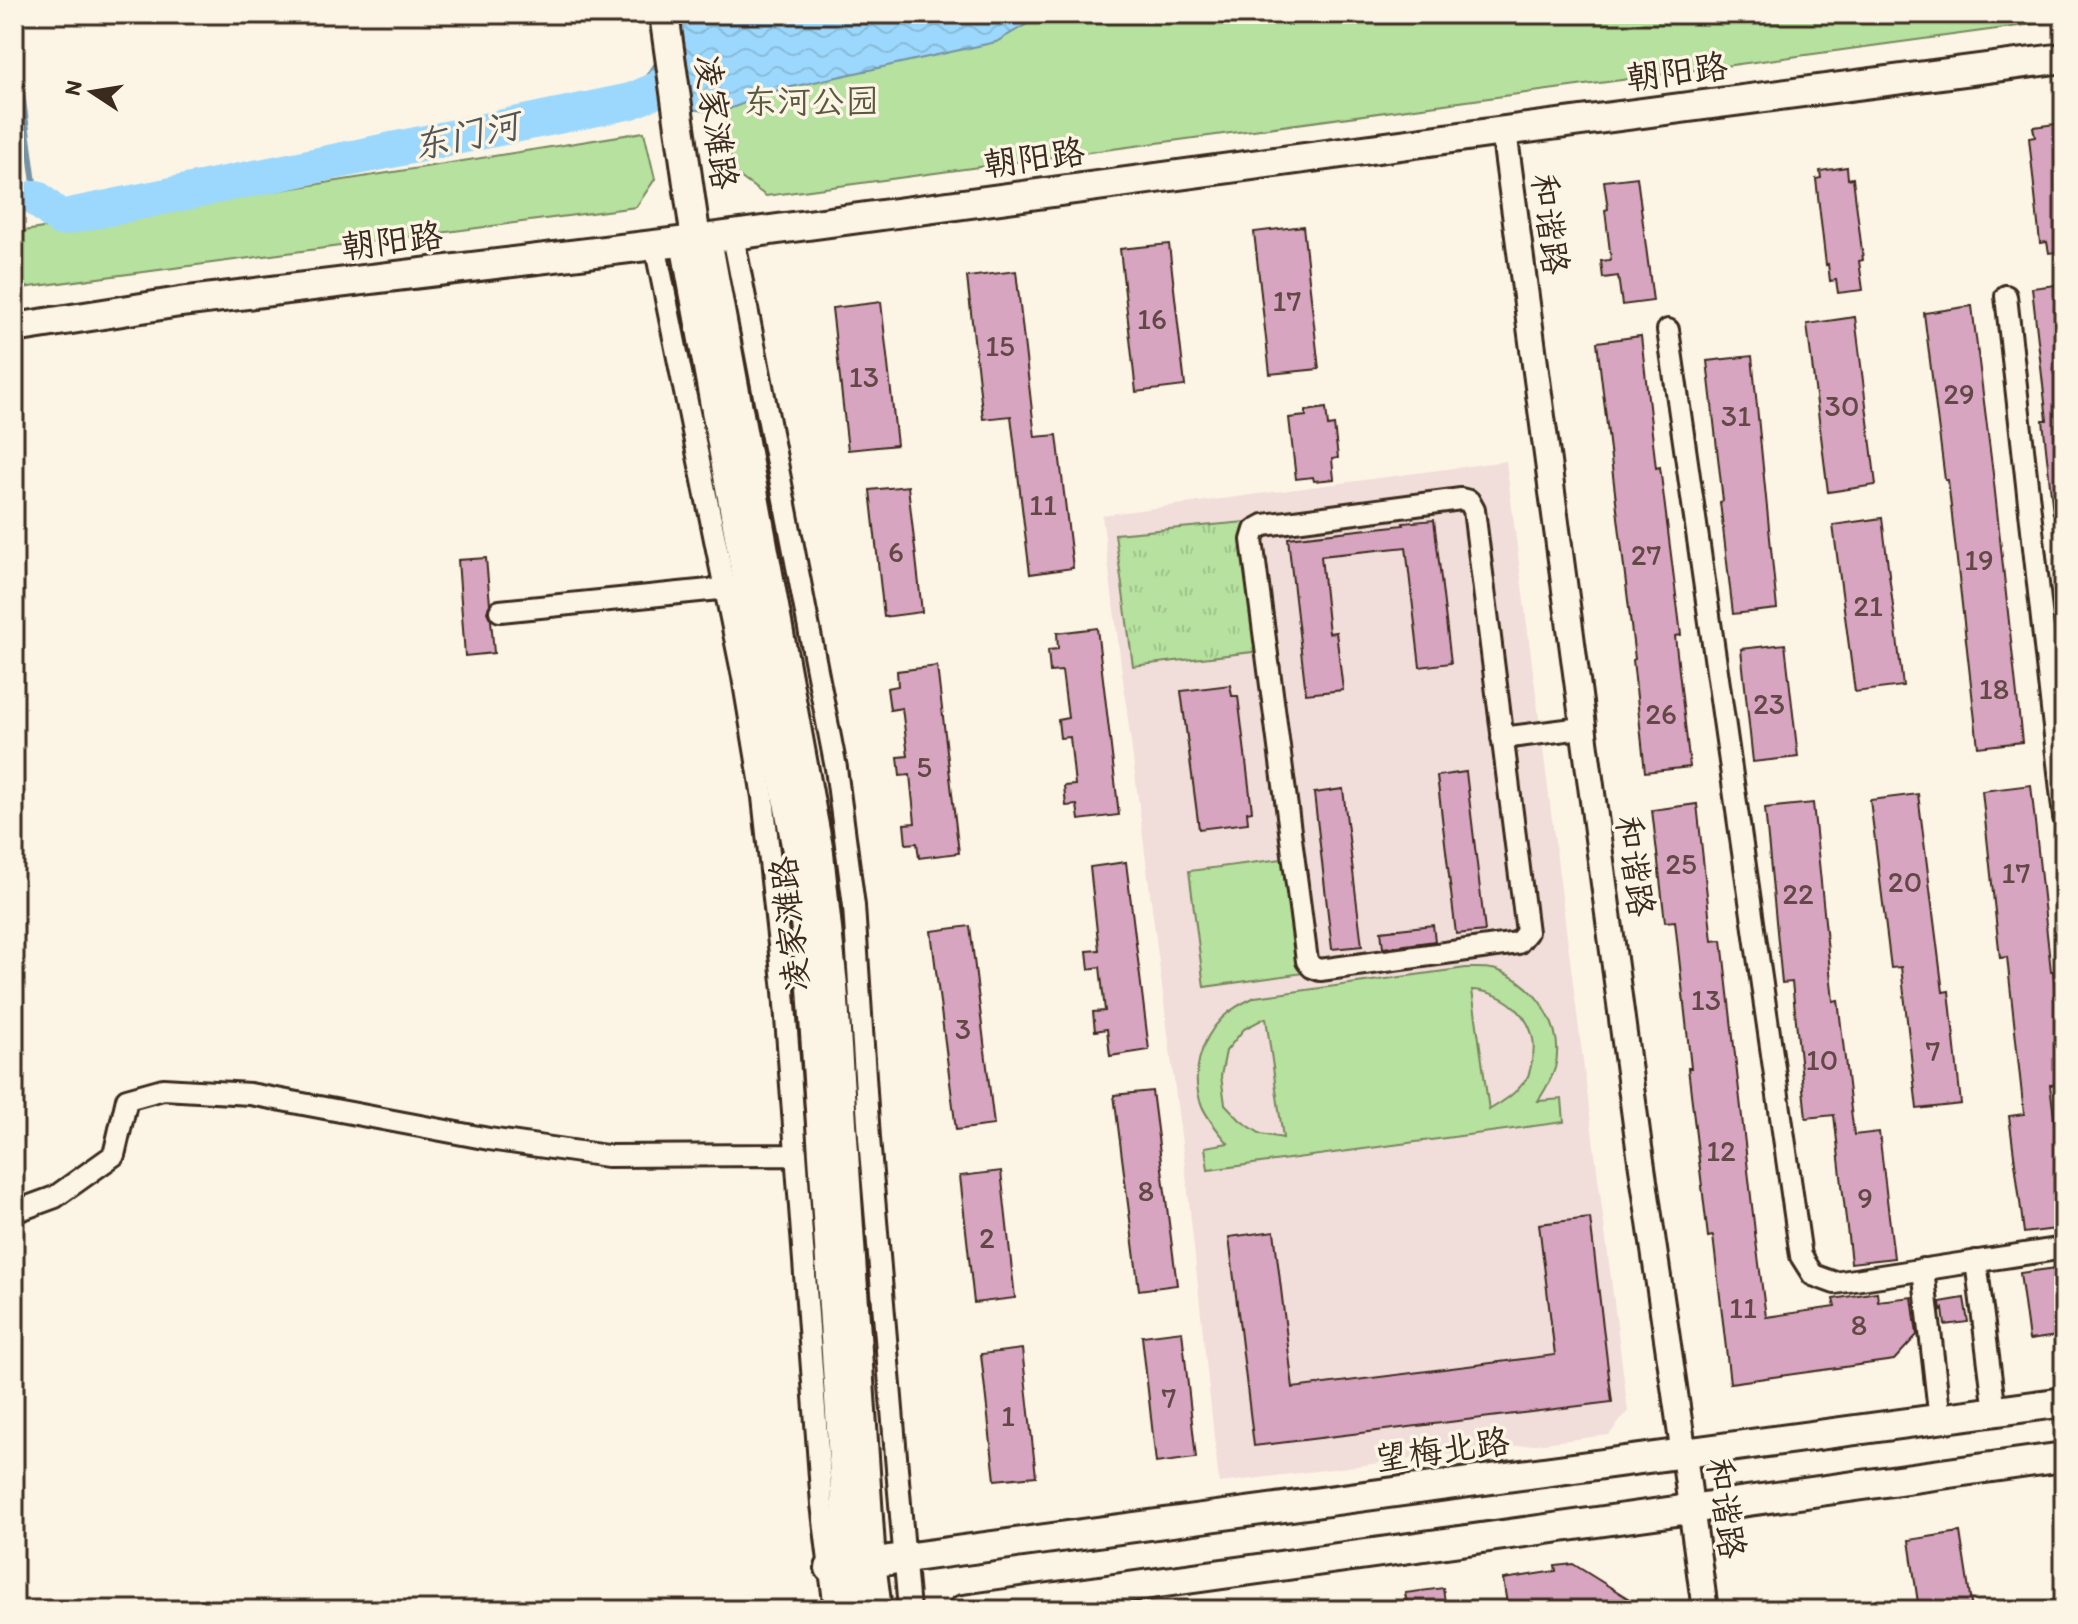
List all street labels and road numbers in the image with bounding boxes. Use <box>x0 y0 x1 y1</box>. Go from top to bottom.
street label: 朝阳路 <box>1624 45 1730 99</box>
street label: 凌家滩路 <box>686 52 746 192</box>
street label: 朝阳路 <box>981 131 1087 185</box>
street label: 和谐路 <box>1523 171 1577 277</box>
street label: 朝阳路 <box>339 214 445 268</box>
street label: 和谐路 <box>1608 813 1662 919</box>
street label: 凌家滩路 <box>763 854 817 994</box>
street label: 望梅北路 <box>1372 1420 1512 1480</box>
street label: 和谐路 <box>1699 1455 1753 1561</box>

